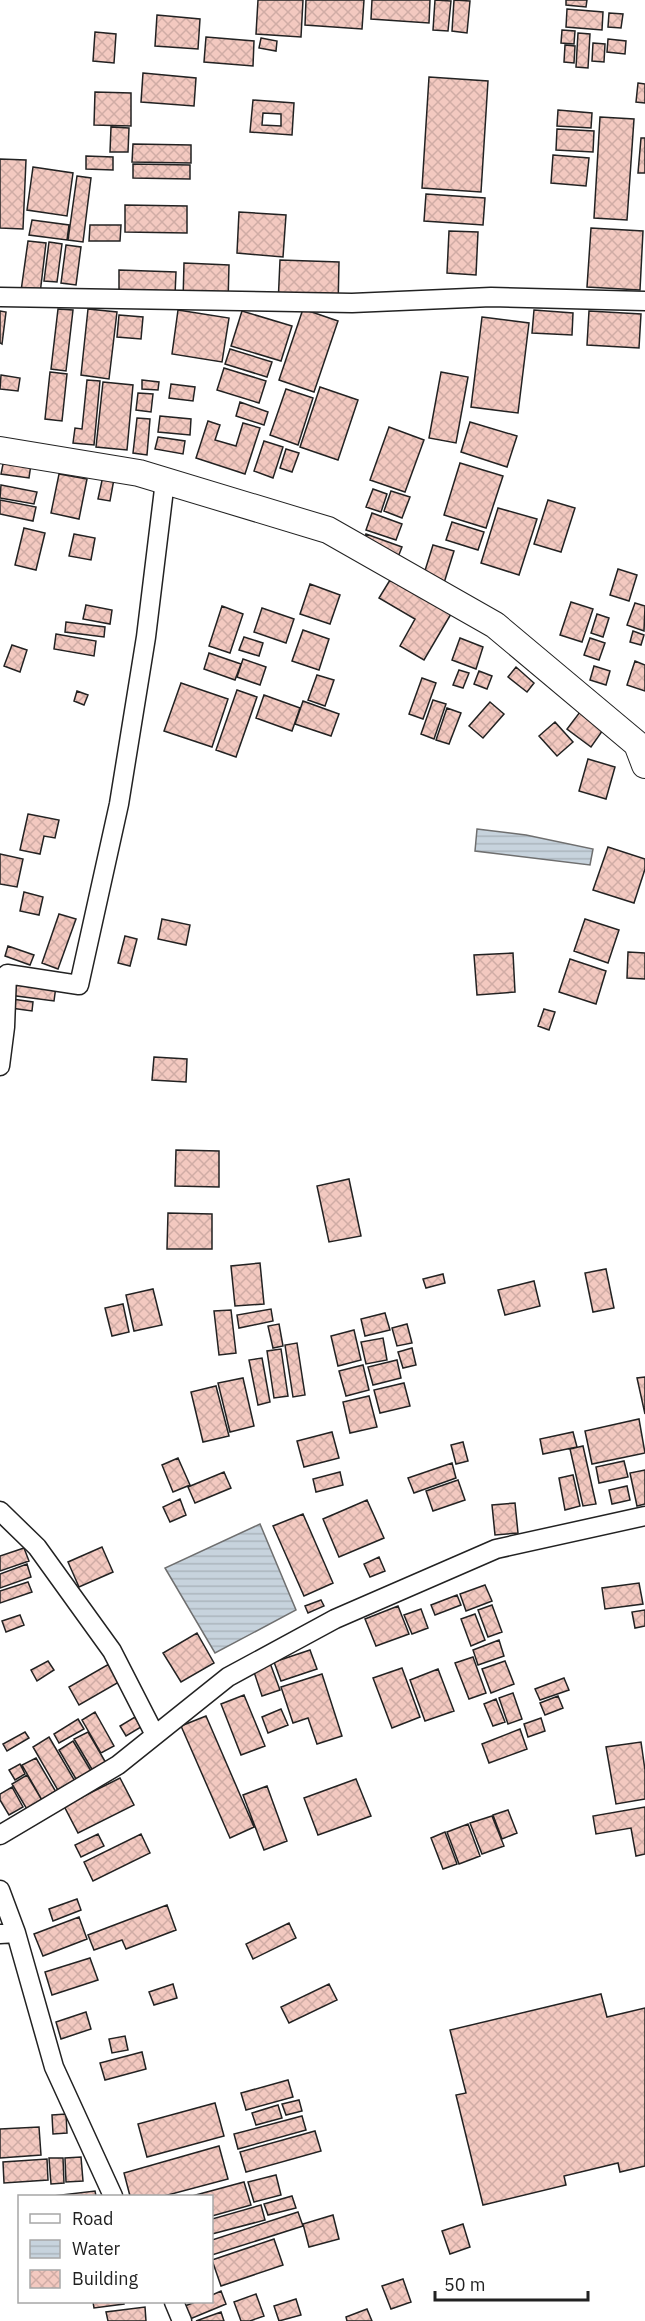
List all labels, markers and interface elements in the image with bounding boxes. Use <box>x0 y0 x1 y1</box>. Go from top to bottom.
legend <box>18 2195 213 2303</box>
text: Road <box>72 2207 113 2230</box>
text: Water <box>72 2237 121 2260</box>
scale bar <box>435 2264 588 2302</box>
text: Building <box>72 2267 139 2290</box>
text: 50 m <box>444 2273 486 2296</box>

